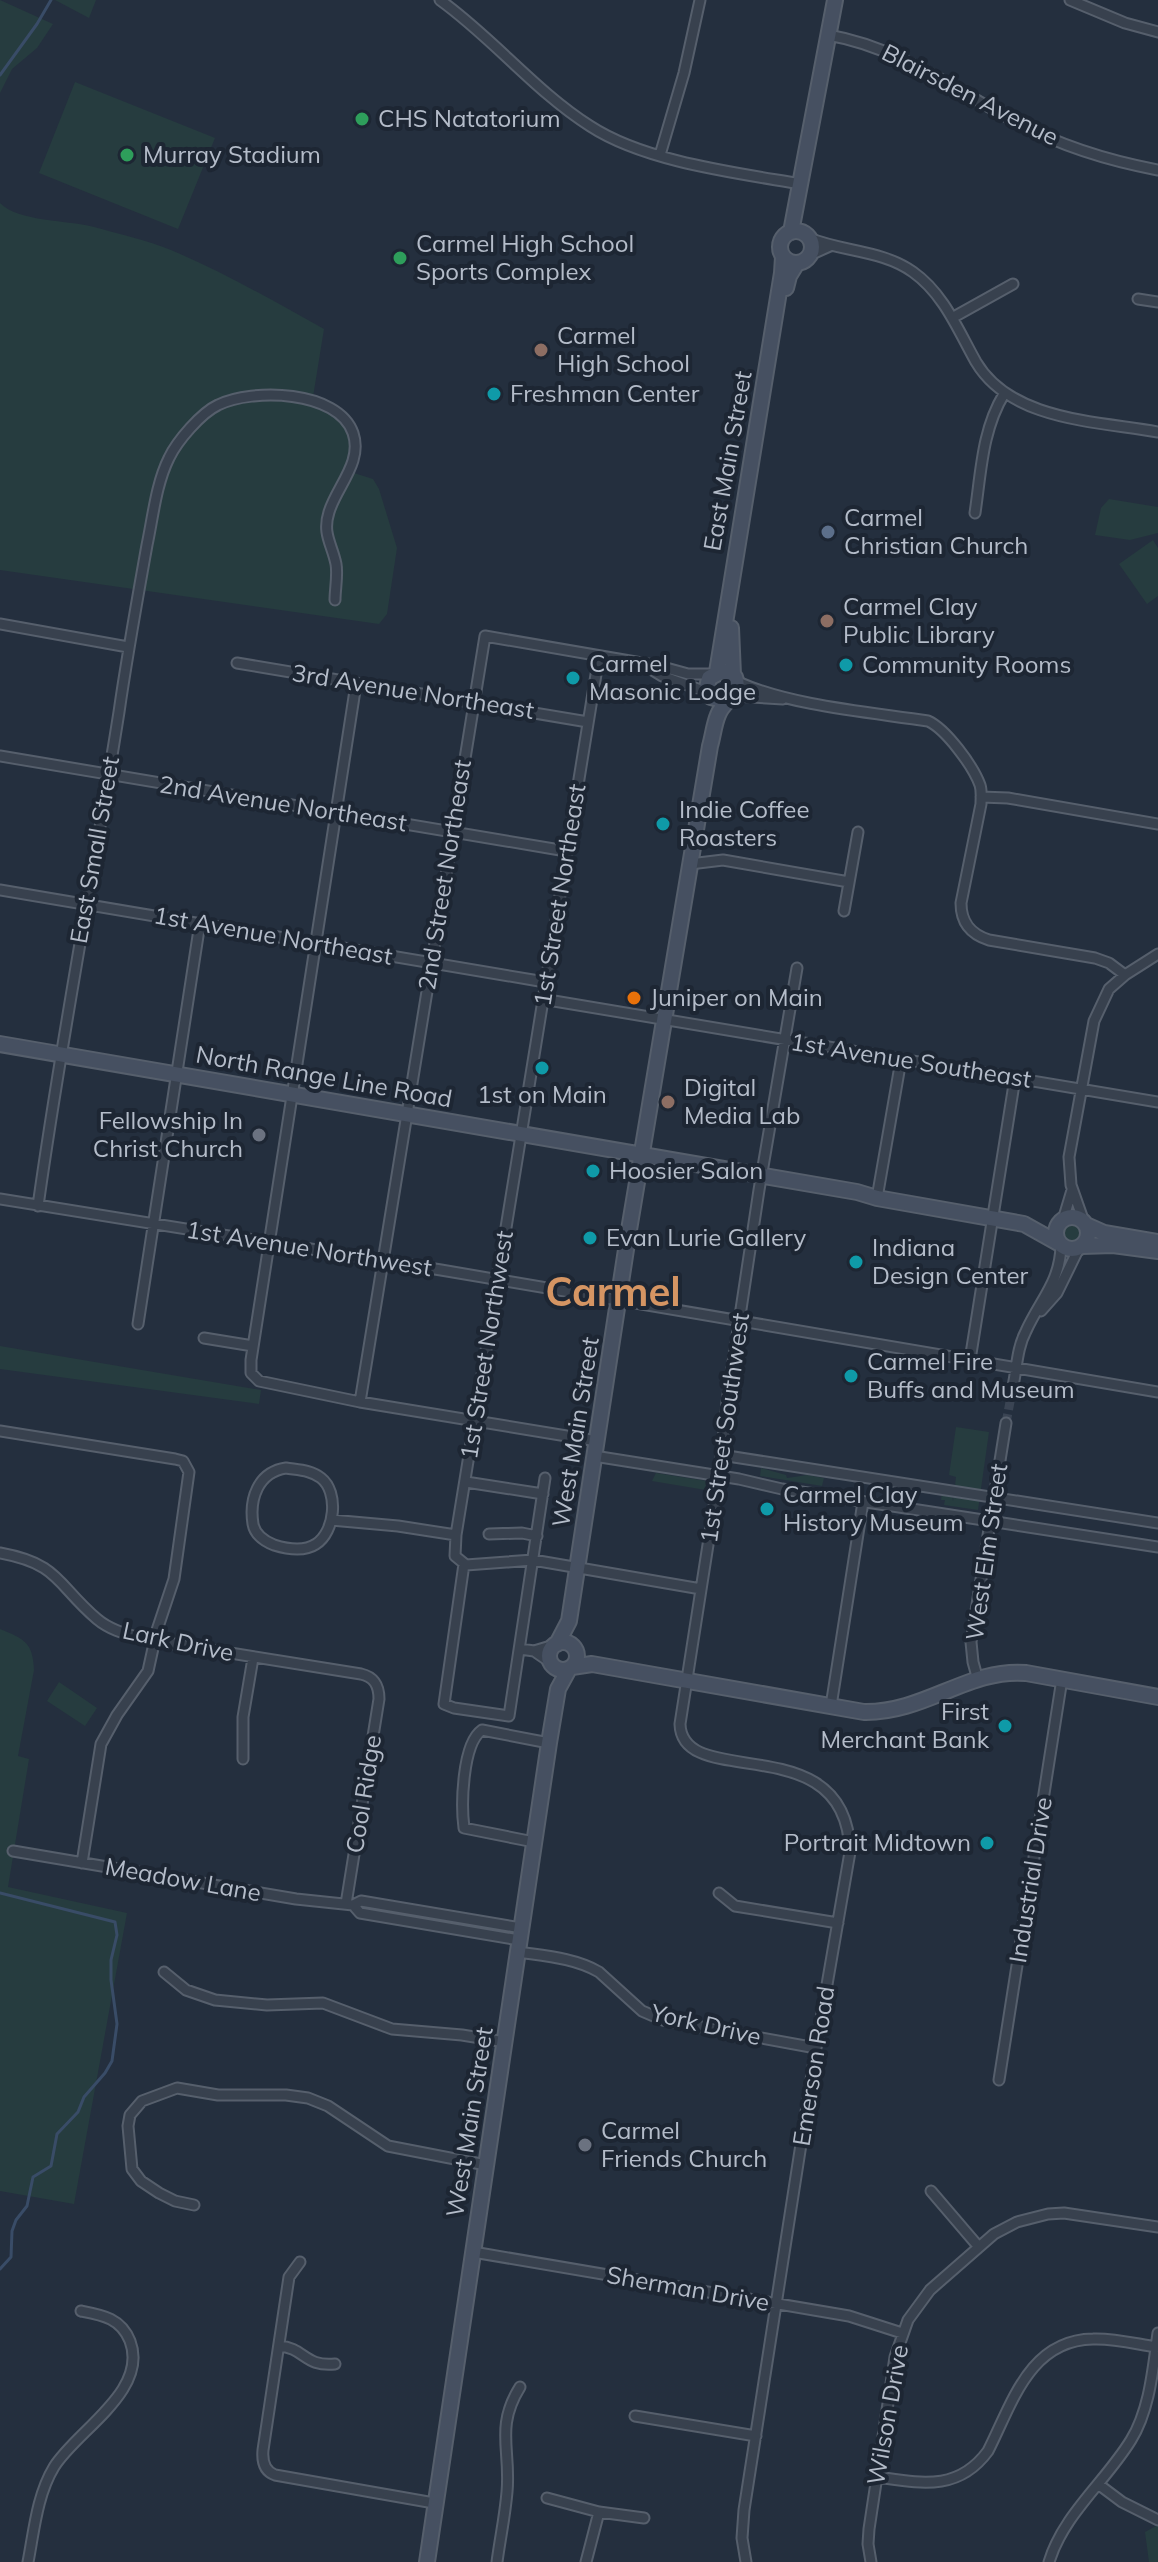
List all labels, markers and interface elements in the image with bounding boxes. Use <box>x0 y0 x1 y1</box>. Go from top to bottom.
street label: Blairsden Avenue <box>877 37 1064 152</box>
place label: CHS Natatorium <box>378 103 560 133</box>
marker: CHS Natatorium <box>353 110 371 128</box>
place label: Murray Stadium <box>143 139 321 169</box>
marker: Murray Stadium <box>118 146 136 164</box>
place label: Carmel High School Sports Complex <box>416 228 634 286</box>
marker: Carmel High School Sports Complex <box>391 249 409 267</box>
place label: Carmel High School <box>557 320 690 378</box>
marker: Carmel High School <box>532 341 550 359</box>
street label: East Main Street <box>696 369 758 553</box>
place label: Freshman Center <box>510 378 700 408</box>
marker: Freshman Center <box>485 385 503 403</box>
place label: Carmel Christian Church <box>844 502 1028 560</box>
marker: Carmel Christian Church <box>819 523 837 541</box>
place label: Carmel Clay Public Library <box>843 591 995 649</box>
marker: Carmel Clay Public Library <box>818 612 836 630</box>
place label: Carmel Masonic Lodge <box>589 648 756 706</box>
place label: Community Rooms <box>862 649 1071 679</box>
marker: Community Rooms <box>837 656 855 674</box>
street label: 3rd Avenue Northeast <box>290 657 536 725</box>
marker: Carmel Masonic Lodge <box>564 669 582 687</box>
street label: East Small Street <box>63 754 125 946</box>
street label: 2nd Street Northeast <box>411 758 477 992</box>
street label: 2nd Avenue Northeast <box>157 769 409 837</box>
street label: 1st Street Northeast <box>527 782 591 1008</box>
place label: Indie Coffee Roasters <box>679 794 809 852</box>
marker: Indie Coffee Roasters <box>654 815 672 833</box>
street label: 1st Avenue Northeast <box>152 899 395 971</box>
place label: Juniper on Main <box>650 982 823 1012</box>
marker: Juniper on Main <box>625 989 643 1007</box>
street label: 1st Avenue Southeast <box>789 1026 1034 1094</box>
street label: North Range Line Road <box>194 1039 455 1113</box>
marker: 1st on Main <box>533 1059 551 1077</box>
place label: Digital Media Lab <box>684 1072 800 1130</box>
place label: 1st on Main <box>477 1079 607 1109</box>
marker: Digital Media Lab <box>659 1093 677 1111</box>
place label: Fellowship In Christ Church <box>93 1105 243 1163</box>
marker: Fellowship In Christ Church <box>250 1126 268 1144</box>
place label: Hoosier Salon <box>609 1155 763 1185</box>
marker: Hoosier Salon <box>584 1162 602 1180</box>
street label: 1st Avenue Northwest <box>184 1214 434 1282</box>
place label: Evan Lurie Gallery <box>606 1222 806 1252</box>
street label: 1st Street Northwest <box>453 1229 519 1461</box>
marker: Evan Lurie Gallery <box>581 1229 599 1247</box>
place label: Indiana Design Center <box>872 1232 1028 1290</box>
marker: Indiana Design Center <box>847 1253 865 1271</box>
district label: Carmel <box>545 1266 681 1316</box>
street label: 1st Street Southwest <box>693 1311 755 1545</box>
street label: West Main Street <box>545 1335 605 1529</box>
place label: Carmel Fire Buffs and Museum <box>867 1346 1075 1404</box>
marker: Carmel Fire Buffs and Museum <box>842 1367 860 1385</box>
street label: West Elm Street <box>959 1461 1013 1642</box>
place label: Carmel Clay History Museum <box>783 1479 964 1537</box>
marker: Carmel Clay History Museum <box>758 1500 776 1518</box>
street label: Lark Drive <box>120 1615 236 1667</box>
place label: First Merchant Bank <box>821 1696 990 1754</box>
marker: First Merchant Bank <box>996 1717 1014 1735</box>
street label: Cool Ridge <box>339 1733 387 1855</box>
street label: Industrial Drive <box>1002 1795 1058 1965</box>
place label: Portrait Midtown <box>784 1827 971 1857</box>
marker: Portrait Midtown <box>978 1834 996 1852</box>
street label: Meadow Lane <box>103 1851 263 1907</box>
street label: Emerson Road <box>786 1984 840 2148</box>
street label: York Drive <box>647 1997 764 2051</box>
street label: West Main Street <box>439 2025 499 2219</box>
place label: Carmel Friends Church <box>601 2115 767 2173</box>
marker: Carmel Friends Church <box>576 2136 594 2154</box>
street label: Sherman Drive <box>605 2259 772 2317</box>
street label: Wilson Drive <box>860 2342 914 2487</box>

